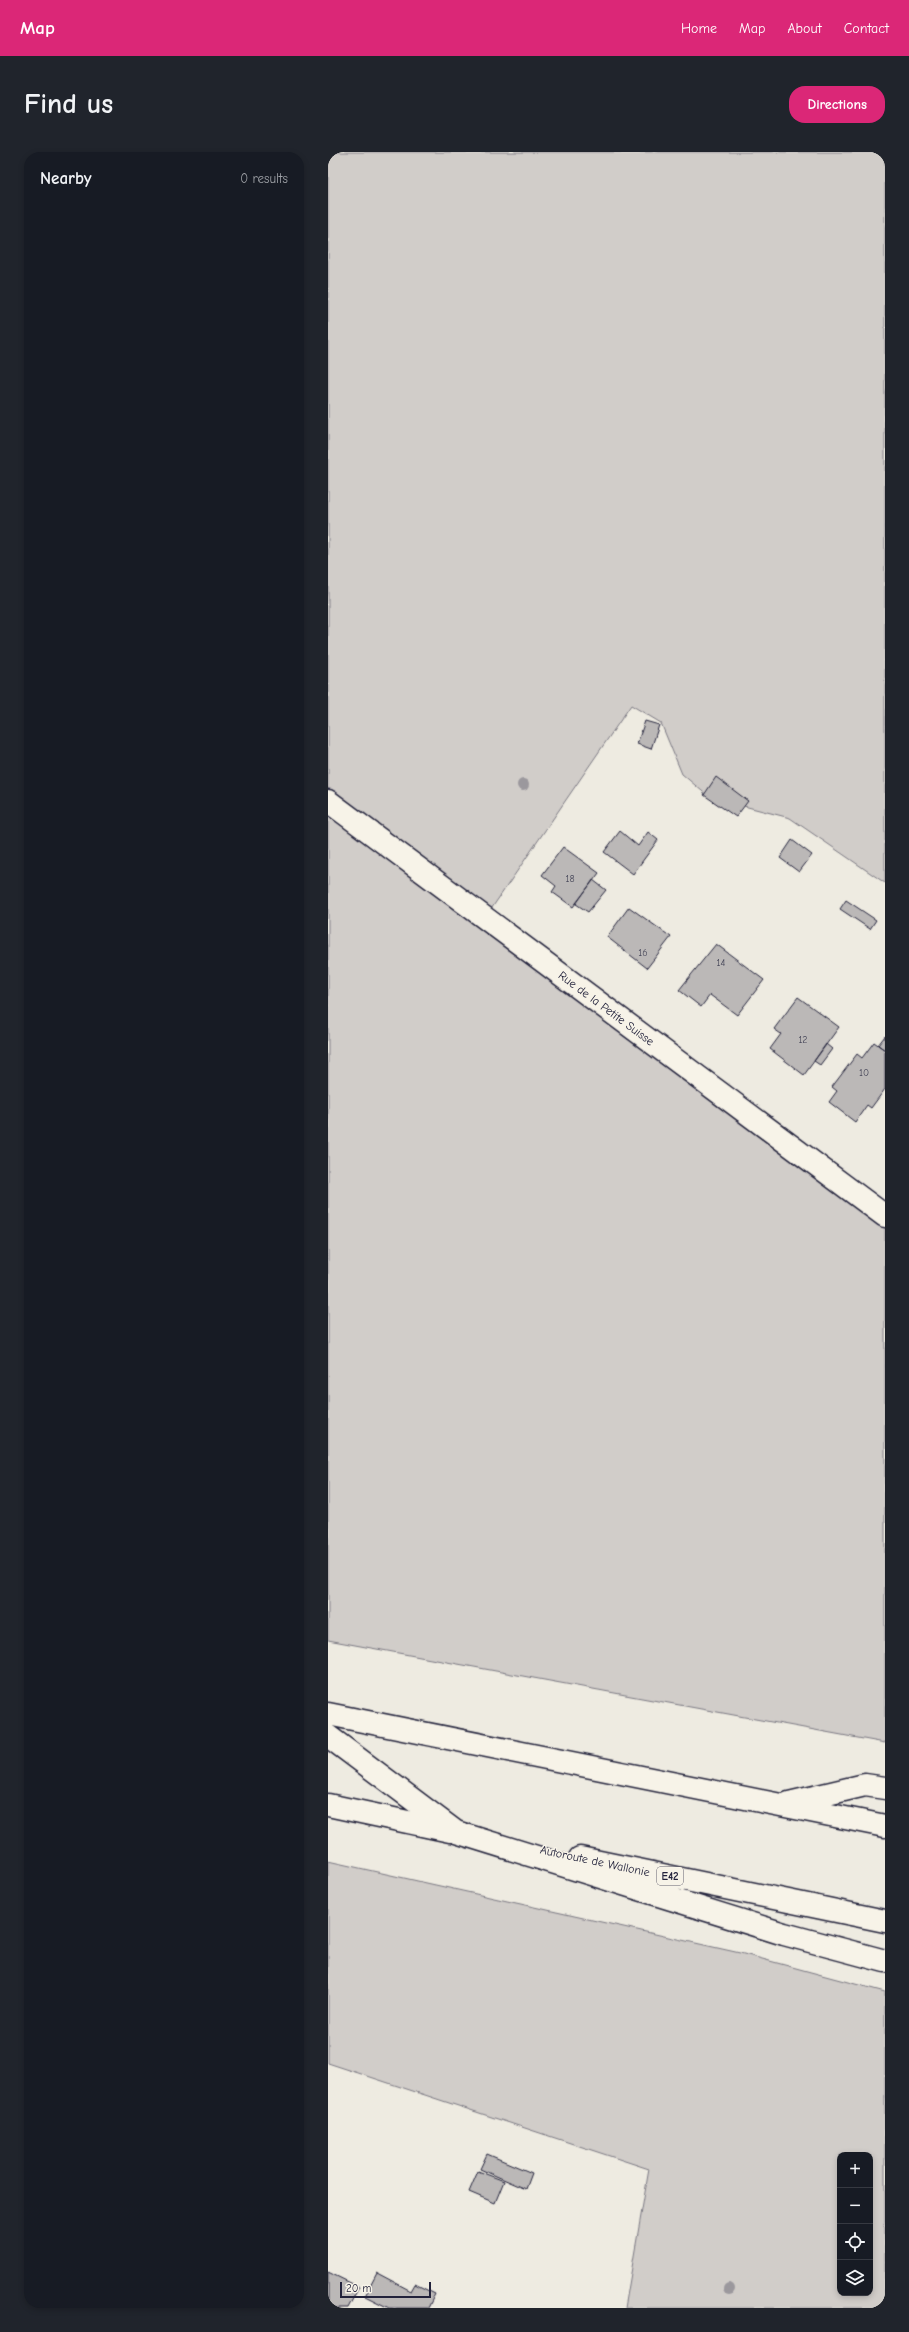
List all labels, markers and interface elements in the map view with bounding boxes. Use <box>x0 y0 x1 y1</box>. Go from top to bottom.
text: Map <box>20 17 55 39</box>
text: Home <box>681 20 717 37</box>
text: Map <box>739 20 765 37</box>
text: About <box>787 20 822 37</box>
text: Contact <box>844 20 889 37</box>
button: Directions <box>789 86 885 123</box>
text: Find us <box>24 88 113 120</box>
text: Nearby <box>40 169 91 188</box>
text: 0 results <box>240 171 288 186</box>
house number: 18 <box>565 873 575 885</box>
house number: 16 <box>638 947 648 959</box>
house number: 14 <box>717 957 726 969</box>
street label: Rue de la Petite Suisse <box>556 968 657 1048</box>
house number: 12 <box>798 1034 808 1046</box>
house number: 10 <box>859 1067 869 1079</box>
street label: Autoroute de Wallonie <box>539 1843 651 1879</box>
road number: E42 <box>657 1867 683 1885</box>
map controls <box>837 2152 873 2296</box>
button: + <box>837 2152 873 2188</box>
button: − <box>837 2188 873 2224</box>
button: locate <box>837 2224 873 2260</box>
button: layers <box>837 2260 873 2296</box>
scale bar <box>340 2280 431 2299</box>
text: 20 m <box>346 2282 371 2295</box>

